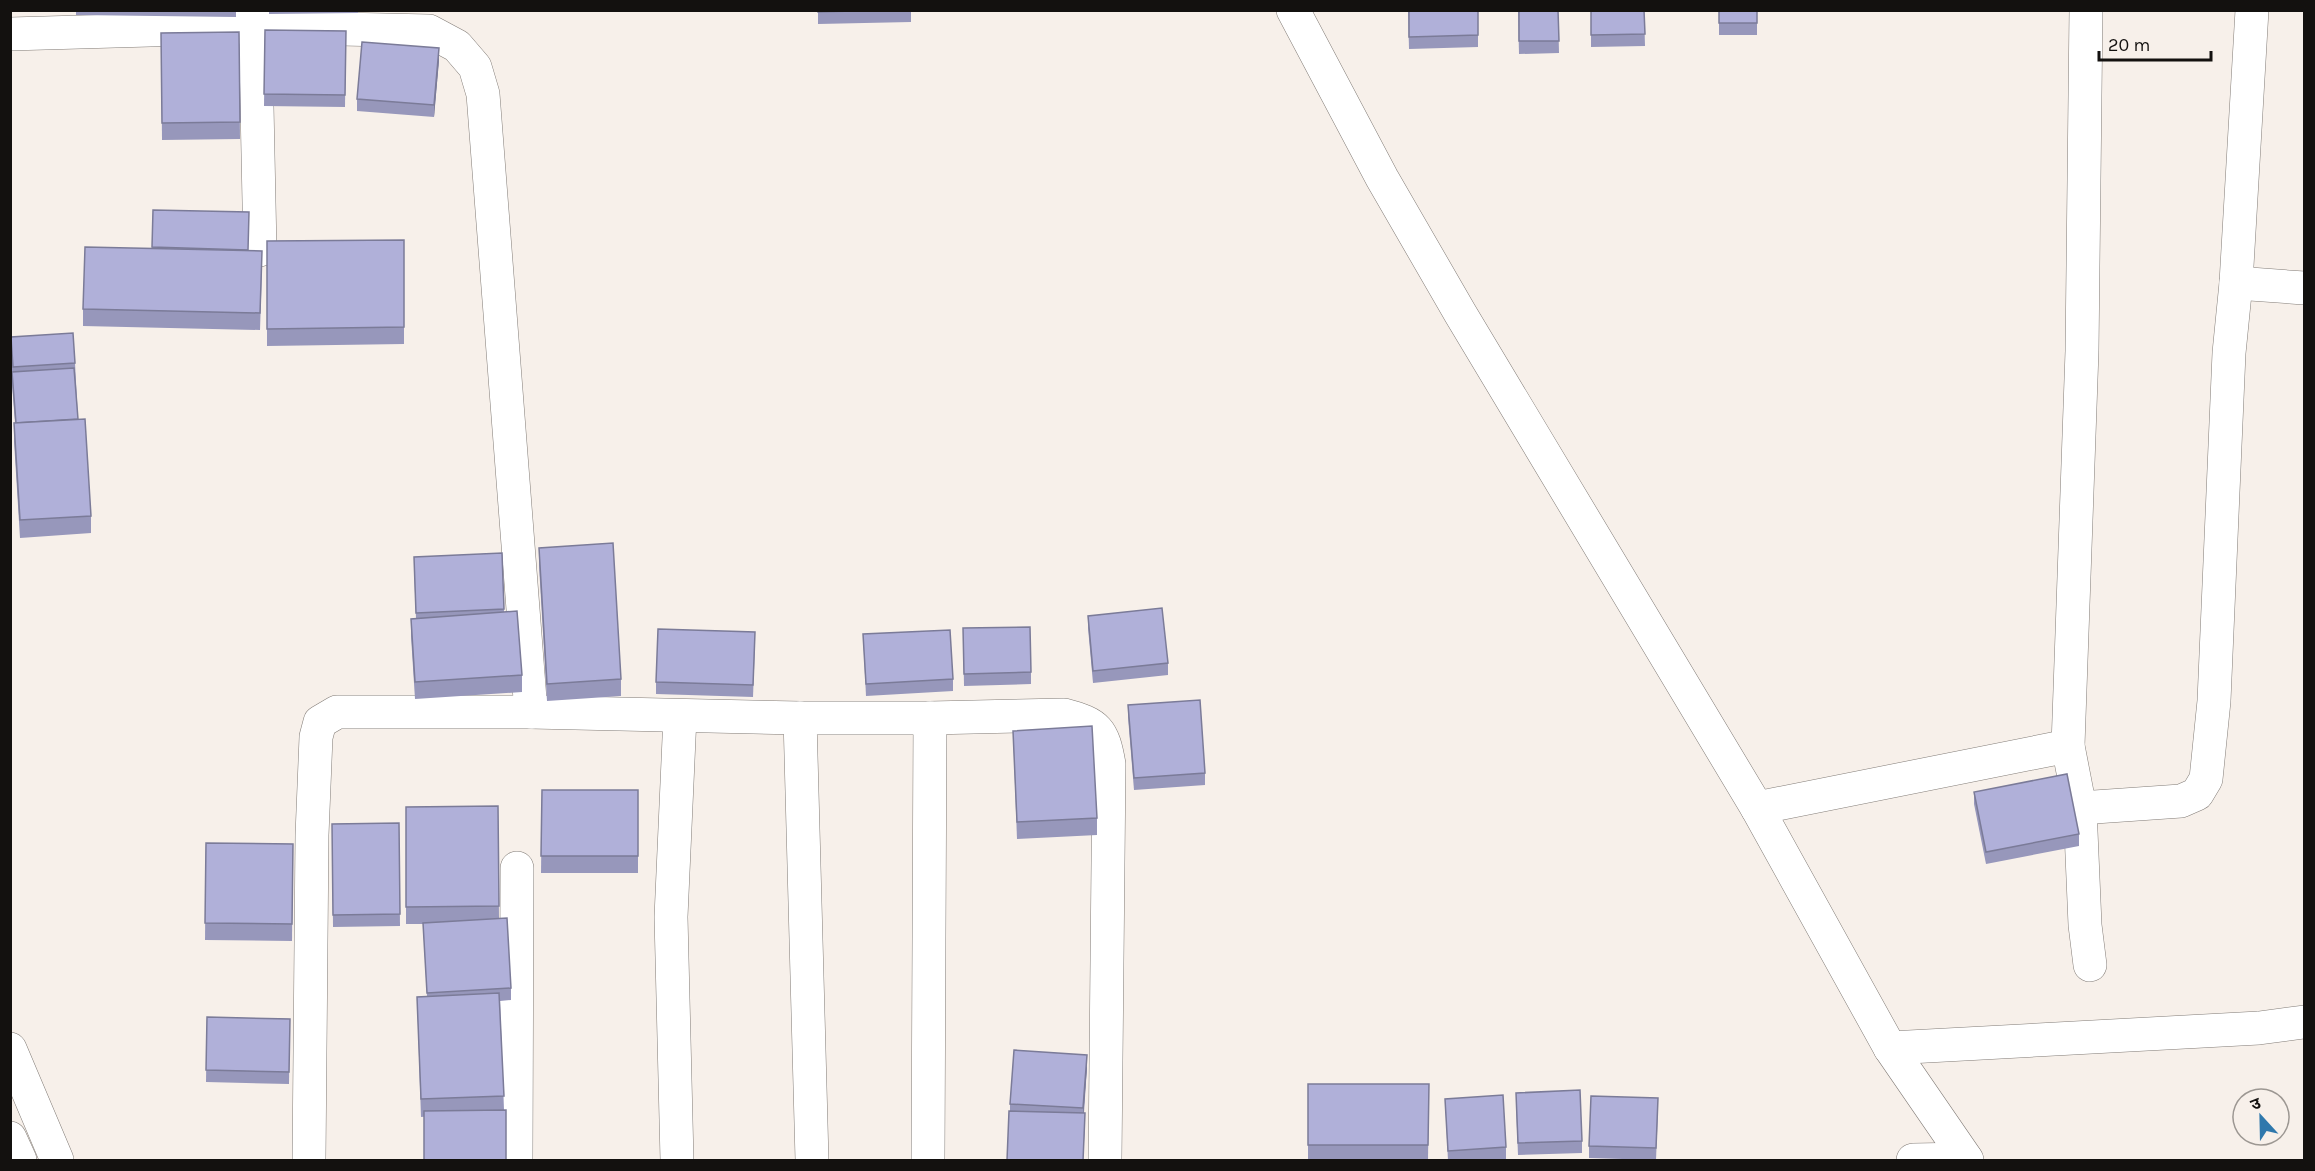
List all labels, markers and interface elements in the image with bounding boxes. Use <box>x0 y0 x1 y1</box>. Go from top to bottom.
scale bar <box>2099 24 2212 62</box>
text: 20 m <box>2108 34 2150 56</box>
north arrow <box>2231 1087 2291 1147</box>
text: उ <box>2248 1093 2264 1114</box>

